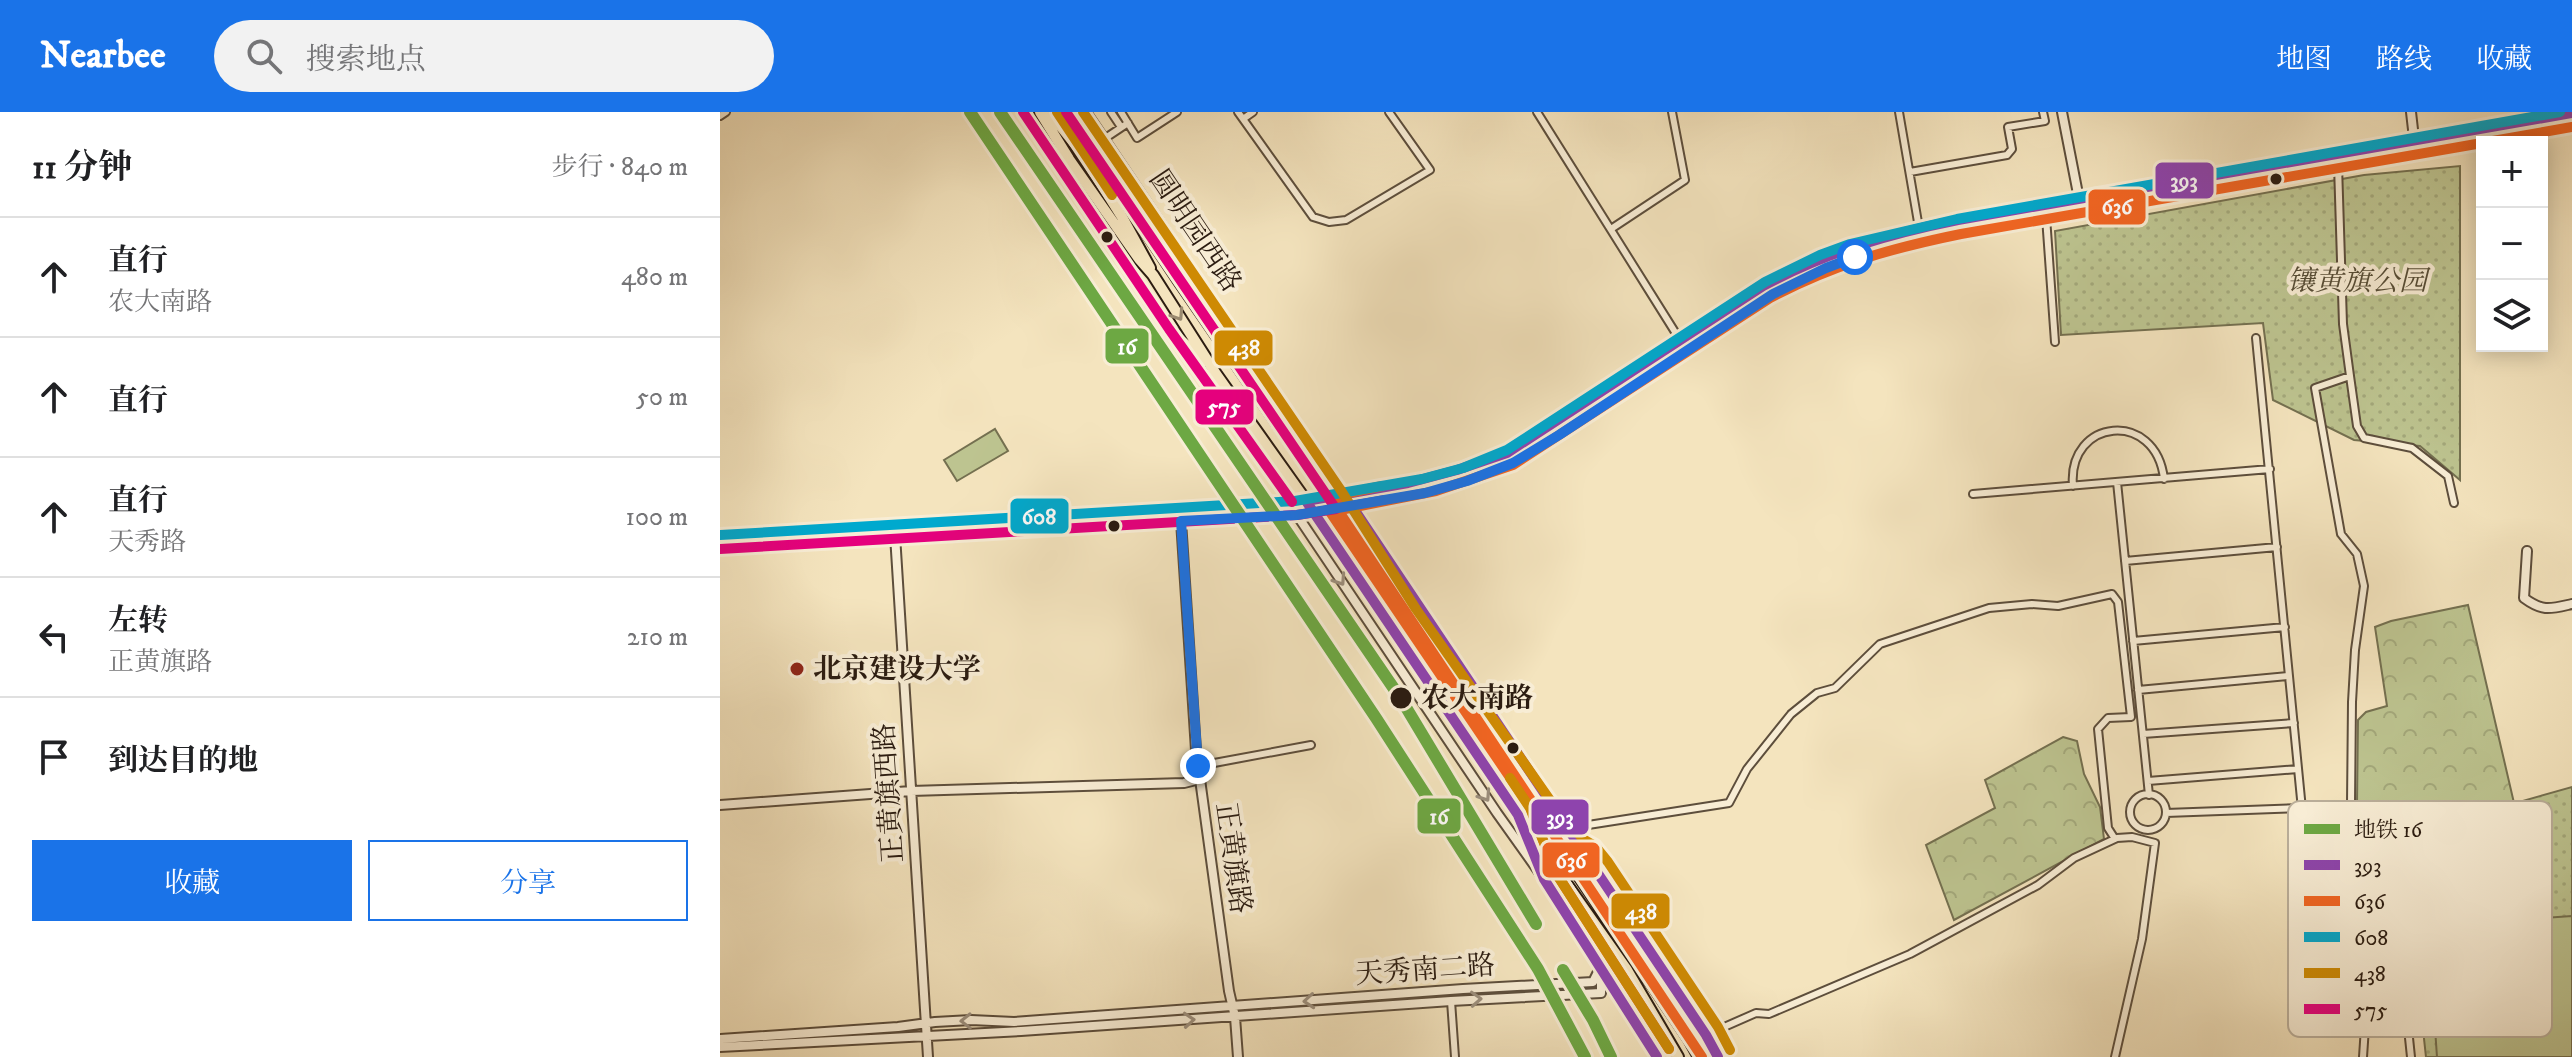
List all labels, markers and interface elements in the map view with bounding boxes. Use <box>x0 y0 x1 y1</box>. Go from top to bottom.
search box <box>214 20 774 92</box>
text: Nearbee <box>40 32 166 80</box>
icon: search <box>242 34 286 78</box>
text: 搜索地点 <box>306 42 426 79</box>
text: 地图 <box>2276 42 2332 77</box>
text: 路线 <box>2376 42 2432 77</box>
text: 收藏 <box>2476 42 2532 77</box>
map controls <box>2476 136 2548 352</box>
button: + <box>2476 136 2548 208</box>
text: 11 分钟 <box>32 147 132 189</box>
text: 步行 · 840 m <box>552 151 688 184</box>
line badge: 393 <box>2154 161 2215 200</box>
street label: 圆明园西路 <box>1141 163 1249 299</box>
text: 393 <box>2170 168 2198 195</box>
unlabelled marker <box>2268 171 2284 187</box>
line badge: 636 <box>2087 188 2147 226</box>
text: 636 <box>2101 194 2134 221</box>
button: − <box>2476 208 2548 280</box>
unlabelled marker <box>1099 229 1115 245</box>
route start <box>1837 239 1873 275</box>
text: 直行 <box>108 243 168 280</box>
icon: ahead <box>32 255 76 299</box>
text: 480 m <box>621 261 688 294</box>
park label: 镶黄旗公园 <box>2287 264 2431 299</box>
button: layers <box>2476 280 2548 352</box>
text: 农大南路 <box>108 286 212 319</box>
one-way arrow <box>1169 306 1184 321</box>
line badge: 16 <box>1104 327 1150 365</box>
line badge: 438 <box>1213 329 1274 367</box>
text: 16 <box>1117 334 1138 361</box>
text: 438 <box>1228 335 1260 362</box>
icon: ahead <box>32 375 76 419</box>
text: 50 m <box>636 381 688 414</box>
text: 直行 <box>108 383 168 420</box>
line badge: 575 <box>1194 388 1255 426</box>
text: 575 <box>1206 394 1241 421</box>
text: 直行 <box>108 483 168 520</box>
icon: ahead <box>32 495 76 539</box>
line badge: 608 <box>1009 497 1070 535</box>
text: 100 m <box>625 501 688 534</box>
text: 608 <box>1022 504 1056 531</box>
unlabelled marker <box>1106 518 1122 534</box>
text: 天秀路 <box>108 526 186 559</box>
one-way arrow <box>1331 571 1346 586</box>
text: 左转 <box>108 603 168 640</box>
icon: left <box>32 615 76 659</box>
text: 210 m <box>627 621 688 654</box>
text: 正黄旗路 <box>108 646 212 679</box>
place label: 北京建设大学 <box>813 652 981 687</box>
marker: 北京建设大学 <box>788 660 806 678</box>
place label: 农大南路 <box>1421 681 1533 716</box>
marker: 农大南路 <box>1388 685 1414 711</box>
street label: 正黄旗西路 <box>867 722 911 864</box>
icon: arrive <box>32 735 76 779</box>
unlabelled marker <box>1505 740 1521 756</box>
text: 到达目的地 <box>108 743 258 780</box>
route end <box>1180 748 1216 784</box>
one-way arrow <box>1476 787 1491 801</box>
line badge: 16 <box>1416 797 1462 835</box>
line badge: 393 <box>1530 798 1590 836</box>
street label: 正黄旗路 <box>1208 800 1258 916</box>
legend <box>2288 801 2552 1037</box>
text: 16 <box>1429 804 1450 831</box>
text: 393 <box>1546 805 1574 832</box>
text: 地铁 16 <box>2354 817 2424 844</box>
button: 收藏 <box>32 840 352 921</box>
button: 分享 <box>368 840 688 921</box>
line badge: 636 <box>1541 841 1601 879</box>
text: 636 <box>1555 848 1588 875</box>
text: 393 <box>2354 853 2381 880</box>
text: 636 <box>2354 889 2387 916</box>
line badge: 438 <box>1610 892 1671 930</box>
text: 438 <box>1625 899 1657 926</box>
text: 608 <box>2354 925 2388 952</box>
street label: 天秀南二路 <box>1354 948 1496 992</box>
text: 438 <box>2354 961 2386 988</box>
one-way arrow <box>1470 991 1483 1008</box>
one-way arrow <box>1302 992 1315 1009</box>
text: 575 <box>2354 997 2387 1024</box>
one-way arrow <box>959 1012 972 1030</box>
one-way arrow <box>1183 1012 1196 1029</box>

